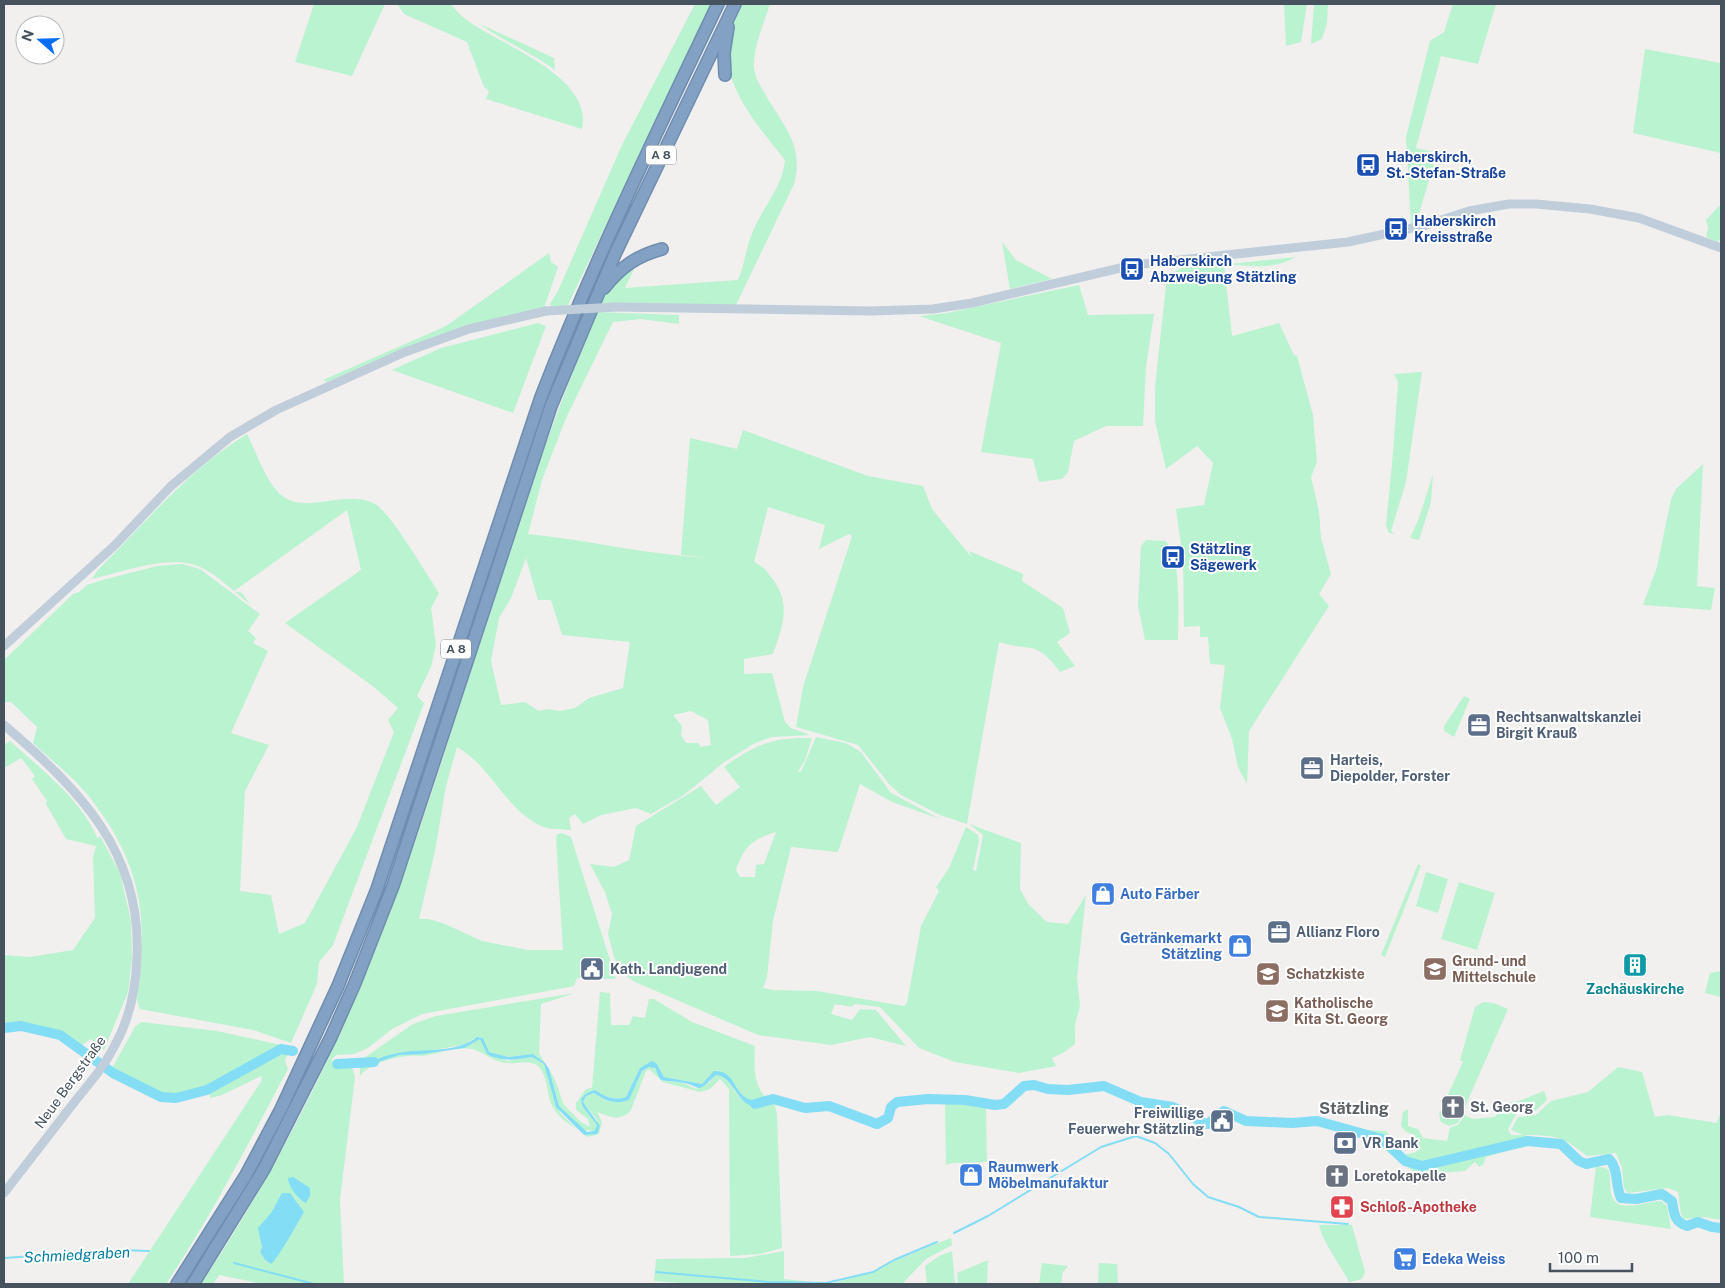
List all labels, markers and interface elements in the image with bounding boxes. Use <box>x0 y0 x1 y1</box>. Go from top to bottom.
north arrow <box>15 15 65 65</box>
text: N <box>18 28 37 43</box>
road number: A 8 <box>646 146 676 164</box>
place label: Haberskirch, St.-Stefan-Straße <box>1386 149 1506 181</box>
bus stop icon: Haberskirch, St.-Stefan-Straße <box>1355 152 1381 178</box>
place label: Haberskirch Kreisstraße <box>1414 213 1496 245</box>
bus stop icon: Haberskirch Kreisstraße <box>1383 216 1409 242</box>
place label: Haberskirch Abzweigung Stätzling <box>1150 253 1297 285</box>
bus stop icon: Haberskirch Abzweigung Stätzling <box>1119 256 1145 282</box>
place label: Stätzling Sägewerk <box>1190 541 1257 573</box>
bus stop icon: Stätzling Sägewerk <box>1160 544 1186 570</box>
road number: A 8 <box>441 640 471 659</box>
place label: Rechtsanwaltskanzlei Birgit Krauß <box>1496 709 1641 741</box>
office icon: Rechtsanwaltskanzlei Birgit Krauß <box>1466 712 1492 738</box>
place label: Harteis, Diepolder, Forster <box>1330 752 1450 784</box>
office icon: Harteis, Diepolder, Forster <box>1299 755 1325 781</box>
shop icon: Auto Färber <box>1090 881 1116 907</box>
place label: Auto Färber <box>1120 886 1200 902</box>
office icon: Allianz Floro <box>1266 919 1292 945</box>
place label: Allianz Floro <box>1296 924 1380 940</box>
place label: Getränkemarkt Stätzling <box>1120 930 1222 962</box>
shop icon: Getränkemarkt Stätzling <box>1227 933 1253 959</box>
building icon: Zachäuskirche <box>1622 952 1648 978</box>
place label: Grund- und Mittelschule <box>1452 953 1536 985</box>
public building icon: Kath. Landjugend <box>579 956 605 982</box>
school or university icon: Grund- und Mittelschule <box>1422 956 1448 982</box>
place label: Kath. Landjugend <box>610 961 727 977</box>
school or university icon: Schatzkiste <box>1255 961 1281 987</box>
place label: Schatzkiste <box>1286 966 1365 982</box>
place label: Zachäuskirche <box>1586 981 1684 997</box>
place label: Katholische Kita St. Georg <box>1294 995 1388 1027</box>
school or university icon: Katholische Kita St. Georg <box>1264 998 1290 1024</box>
street label: Neue Bergstraße <box>31 1033 109 1131</box>
church icon: St. Georg <box>1440 1094 1466 1120</box>
district label: Stätzling <box>1319 1099 1389 1118</box>
place label: St. Georg <box>1470 1099 1534 1115</box>
place label: Freiwillige Feuerwehr Stätzling <box>1068 1105 1204 1137</box>
public building icon: Freiwillige Feuerwehr Stätzling <box>1209 1108 1235 1134</box>
bank icon: VR Bank <box>1332 1130 1358 1156</box>
place label: VR Bank <box>1362 1135 1419 1151</box>
place label: Raumwerk Möbelmanufaktur <box>988 1159 1109 1191</box>
shop icon: Raumwerk Möbelmanufaktur <box>958 1162 984 1188</box>
church icon: Loretokapelle <box>1324 1163 1350 1189</box>
place label: Loretokapelle <box>1354 1168 1446 1184</box>
pharmacy icon: Schloß-Apotheke <box>1329 1194 1355 1220</box>
place label: Schloß-Apotheke <box>1360 1199 1477 1215</box>
scale bar <box>1550 1240 1632 1272</box>
water label: Schmiedgraben <box>23 1243 131 1266</box>
supermarket icon: Edeka Weiss <box>1392 1246 1418 1272</box>
text: 100 m <box>1558 1249 1599 1266</box>
place label: Edeka Weiss <box>1422 1251 1505 1267</box>

